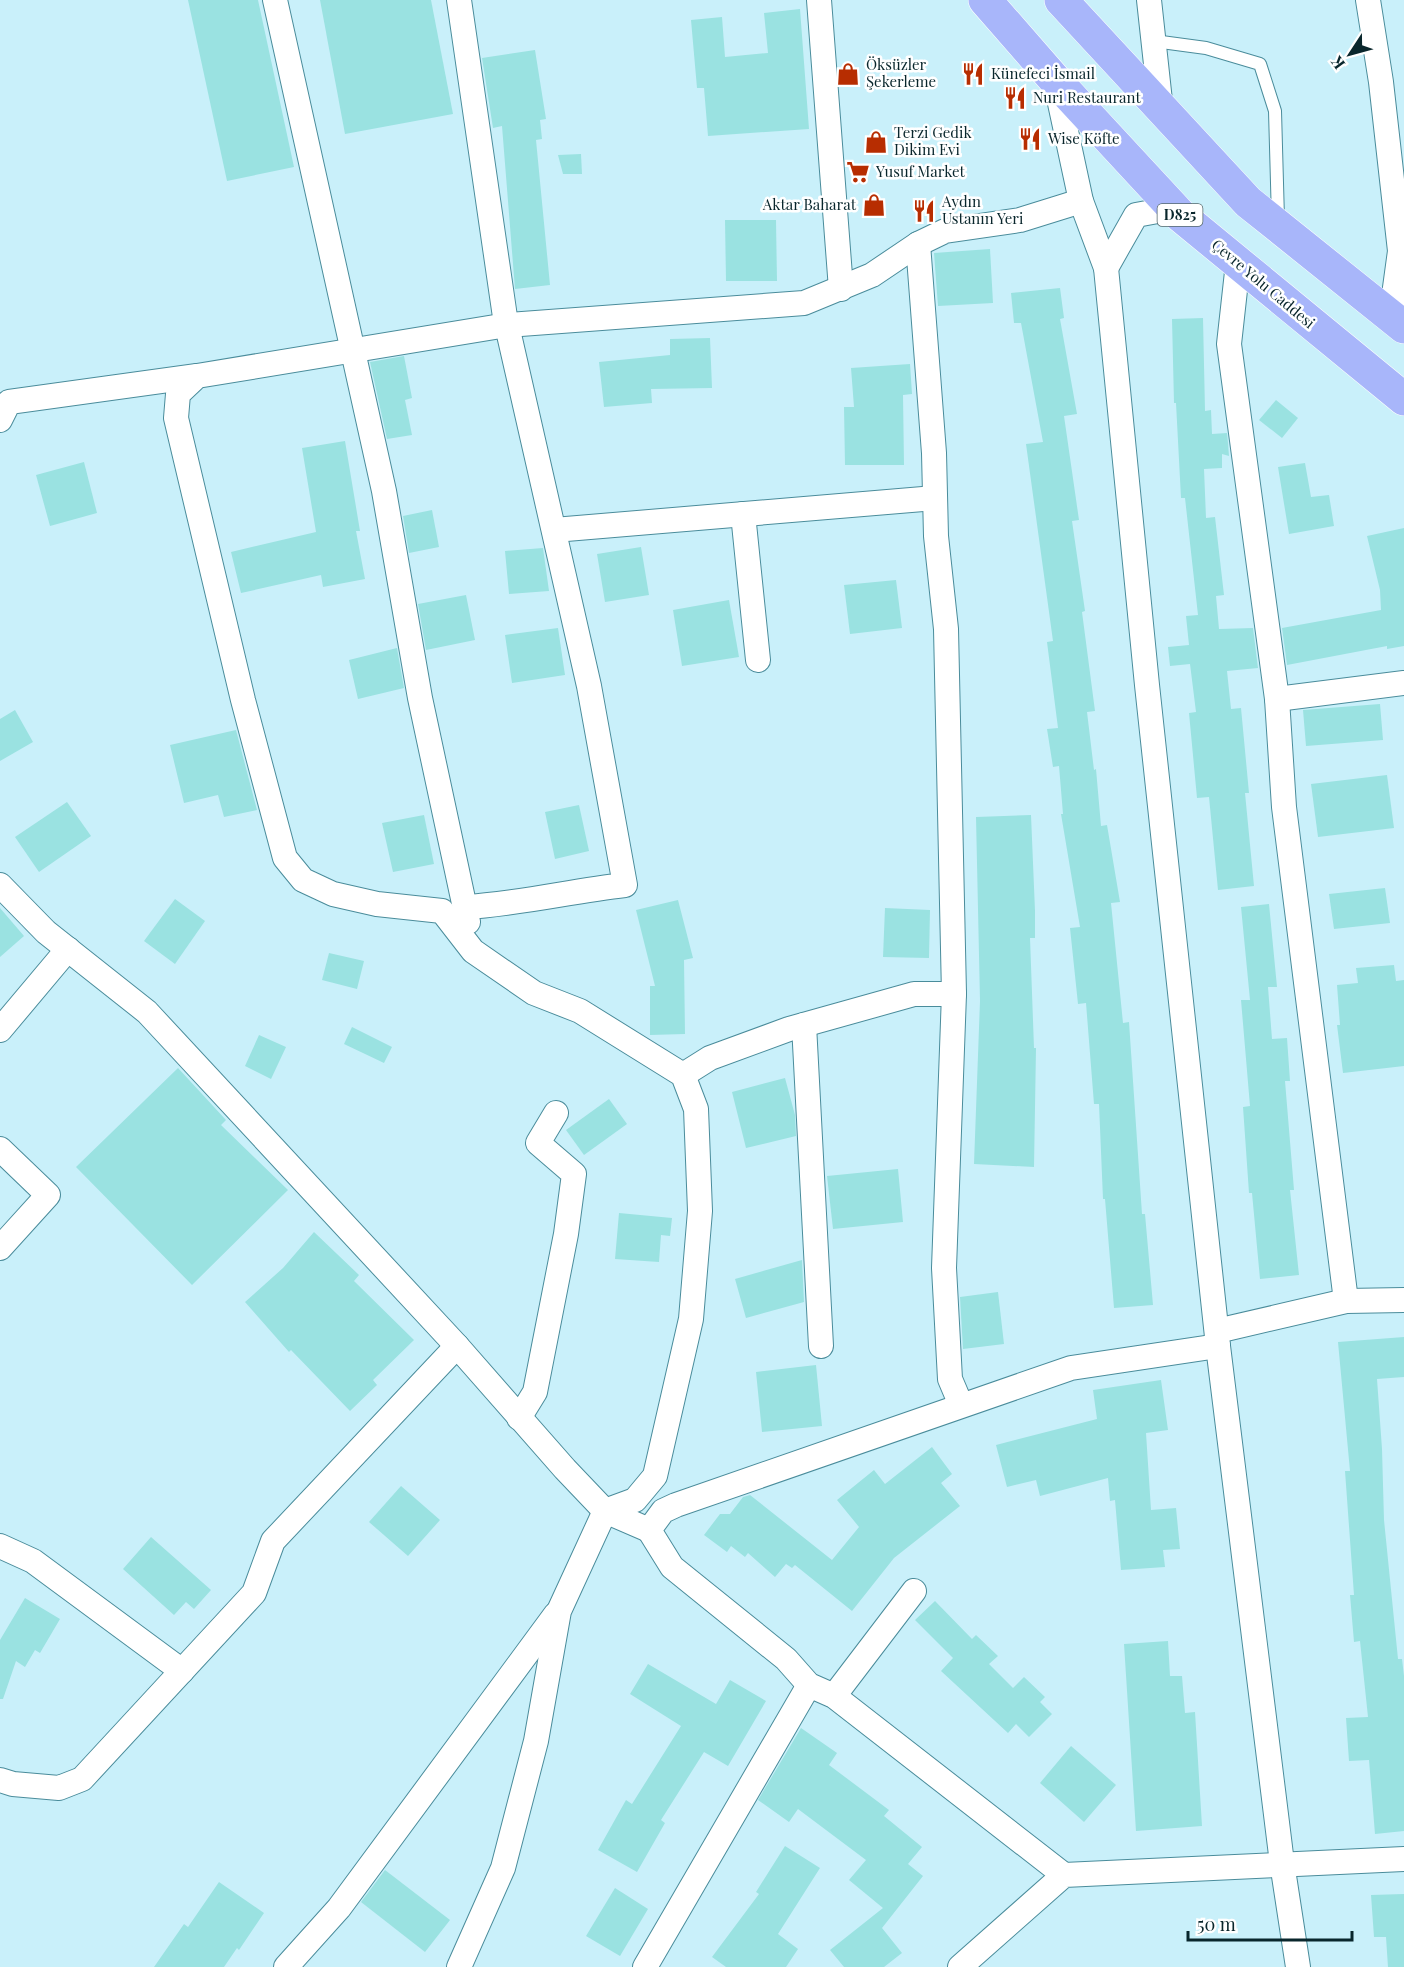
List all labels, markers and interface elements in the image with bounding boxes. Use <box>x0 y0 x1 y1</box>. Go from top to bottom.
north arrow <box>1320 24 1380 84</box>
text: K <box>1325 52 1349 74</box>
place label: Öksüzler Şekerleme <box>866 54 936 91</box>
shop icon: Öksüzler Şekerleme <box>835 61 861 87</box>
restaurant icon: Künefeci İsmail <box>960 61 986 87</box>
place label: Künefeci İsmail <box>991 63 1095 83</box>
restaurant icon: Nuri Restaurant <box>1002 85 1028 111</box>
place label: Nuri Restaurant <box>1033 87 1141 107</box>
place label: Terzi Gedik Dikim Evi <box>894 122 972 159</box>
restaurant icon: Wise Köfte <box>1017 126 1043 152</box>
place label: Wise Köfte <box>1047 128 1120 148</box>
shop icon: Terzi Gedik Dikim Evi <box>863 129 889 155</box>
supermarket icon: Yusuf Market <box>845 159 871 185</box>
place label: Yusuf Market <box>875 161 966 181</box>
place label: Aydın Ustanın Yeri <box>941 191 1024 228</box>
shop icon: Aktar Baharat <box>861 192 887 218</box>
place label: Aktar Baharat <box>762 194 857 214</box>
restaurant icon: Aydın Ustanın Yeri <box>911 198 937 224</box>
road number: D825 <box>1158 204 1202 226</box>
street label: Çevre Yolu Caddesi <box>1208 234 1320 333</box>
scale bar <box>1188 1904 1352 1942</box>
text: 50 m <box>1197 1912 1236 1936</box>

